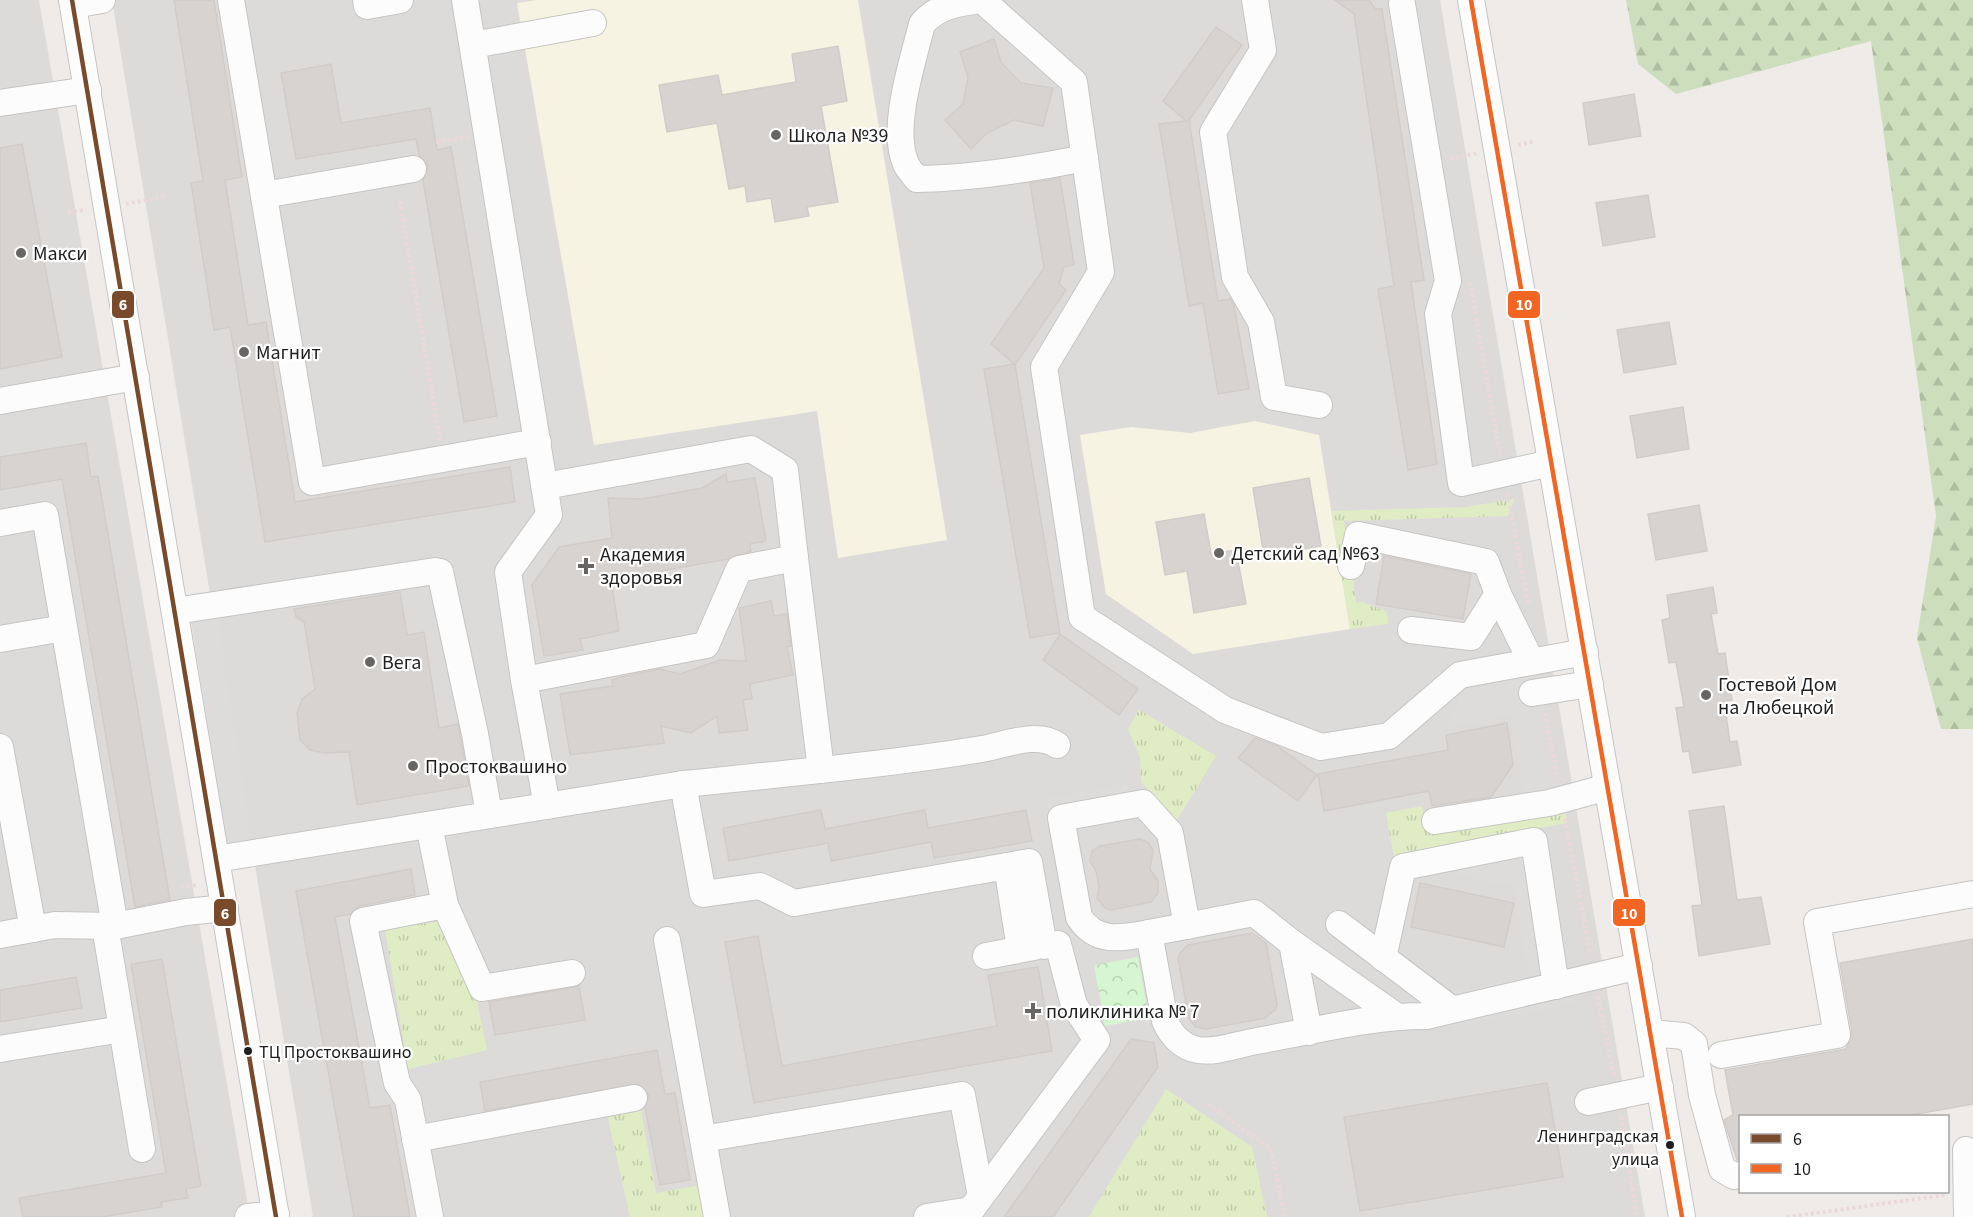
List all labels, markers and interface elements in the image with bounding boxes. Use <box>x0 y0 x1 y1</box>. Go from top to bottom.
place label: Школа №39 <box>788 122 888 150</box>
marker: Школа №39 <box>769 128 783 142</box>
place label: Макси <box>33 240 88 268</box>
marker: Макси <box>14 246 28 260</box>
line badge: 6 <box>111 290 135 319</box>
line badge: 10 <box>1507 290 1541 319</box>
text: 6 <box>119 294 127 316</box>
text: 10 <box>1516 294 1532 316</box>
place label: Магнит <box>256 339 321 367</box>
marker: Магнит <box>237 345 251 359</box>
place label: Детский сад №63 <box>1231 540 1380 568</box>
place label: Академия здоровья <box>600 541 686 592</box>
marker: Детский сад №63 <box>1212 546 1226 560</box>
marker: Академия здоровья <box>577 557 595 575</box>
place label: Вега <box>382 649 421 677</box>
marker: Вега <box>363 655 377 669</box>
place label: Гостевой Дом на Любецкой <box>1718 671 1837 722</box>
marker: Гостевой Дом на Любецкой <box>1699 688 1713 702</box>
place label: Простоквашино <box>425 753 567 781</box>
marker: Простоквашино <box>406 759 420 773</box>
line badge: 6 <box>213 898 237 927</box>
line badge: 10 <box>1612 898 1646 927</box>
text: 6 <box>221 903 229 925</box>
text: 10 <box>1621 903 1637 925</box>
place label: поликлиника № 7 <box>1046 998 1200 1026</box>
marker: поликлиника № 7 <box>1024 1002 1042 1020</box>
place label: ТЦ Простоквашино <box>259 1040 412 1065</box>
marker: ТЦ Простоквашино <box>242 1045 254 1057</box>
legend <box>1739 1115 1949 1193</box>
place label: Ленинградская улица <box>1537 1124 1659 1172</box>
text: 6 <box>1793 1127 1802 1152</box>
marker: Ленинградская улица <box>1664 1139 1676 1151</box>
text: 10 <box>1793 1157 1811 1182</box>

